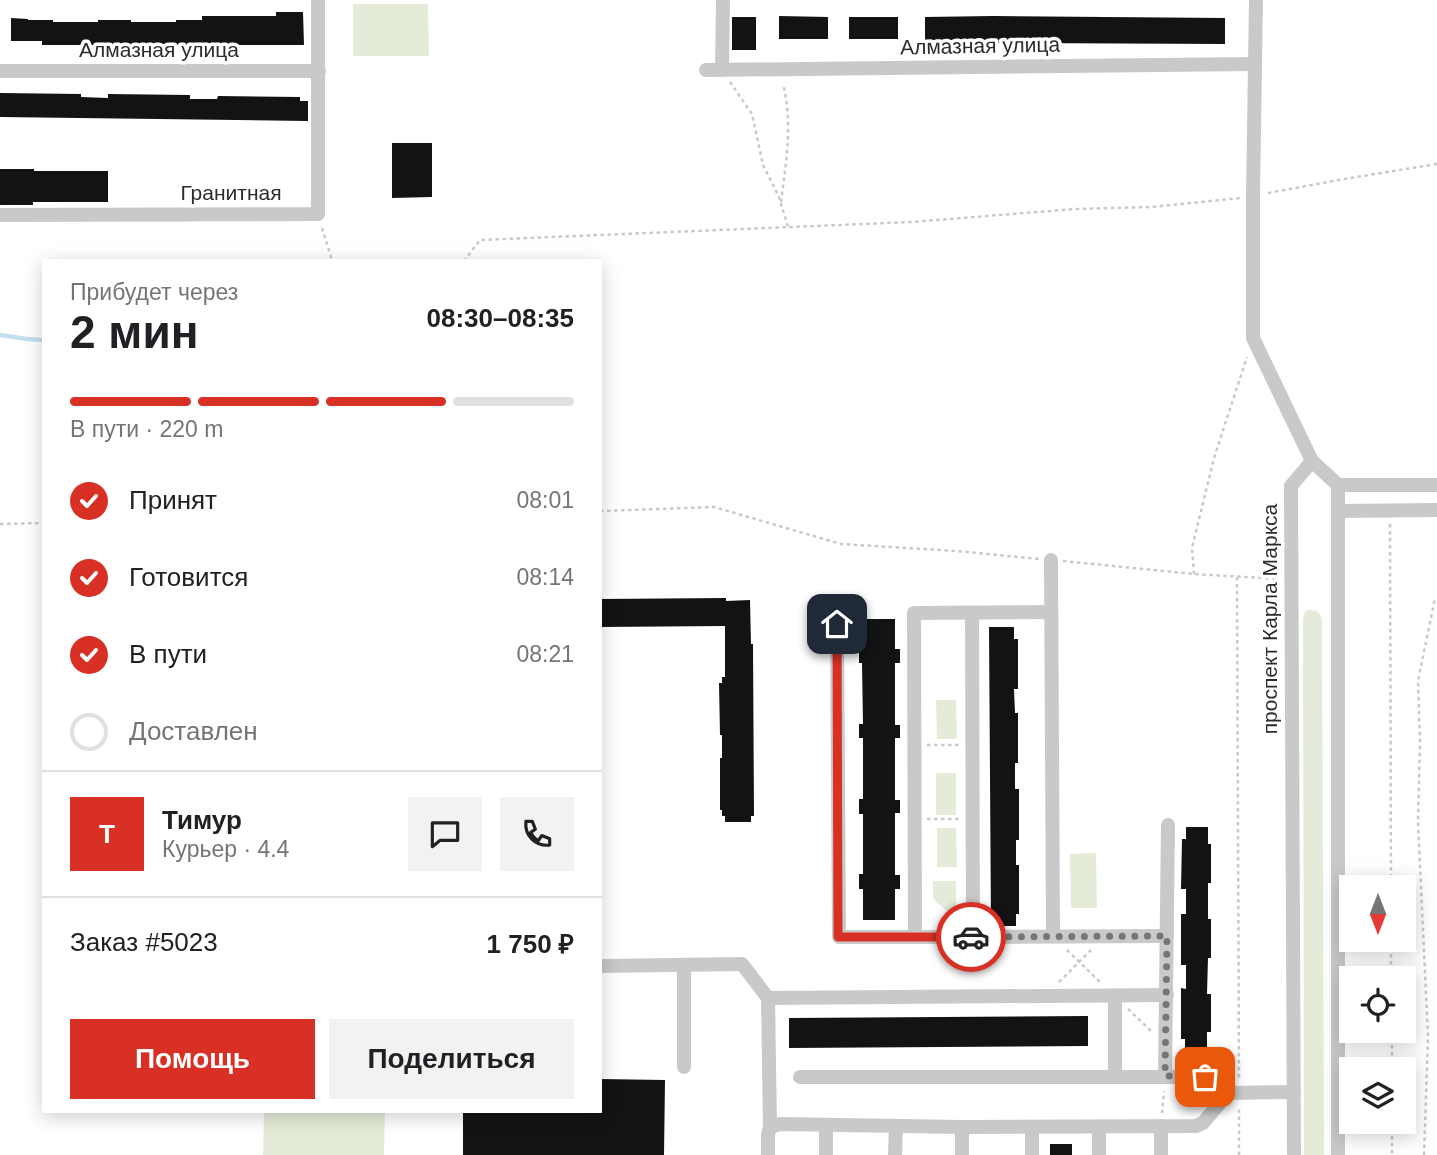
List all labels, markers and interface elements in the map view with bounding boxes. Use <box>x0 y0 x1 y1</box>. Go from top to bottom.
street label: Алмазная улица <box>900 33 1060 58</box>
street label: Алмазная улица <box>79 38 239 61</box>
street label: Гранитная <box>180 181 282 204</box>
text: Прибудет через <box>70 279 238 305</box>
text: 08:30–08:35 <box>427 303 574 333</box>
text: 2 мин <box>70 306 198 358</box>
text: В пути · 220 m <box>70 416 223 442</box>
icon: check <box>70 482 108 520</box>
text: Принят <box>129 485 217 515</box>
text: 08:01 <box>516 487 574 513</box>
street label: проспект Карла Маркса <box>1258 503 1281 734</box>
icon: check <box>70 559 108 597</box>
text: Готовится <box>129 562 248 592</box>
text: 08:14 <box>516 564 574 590</box>
pin <box>807 594 867 654</box>
icon: home <box>818 605 856 643</box>
icon: check <box>70 636 108 674</box>
text: В пути <box>129 639 207 669</box>
text: 08:21 <box>516 641 574 667</box>
text: Доставлен <box>129 716 258 746</box>
button: chat <box>408 797 482 871</box>
button: phone <box>500 797 574 871</box>
text: Тимур <box>162 805 242 835</box>
text: Т <box>99 819 115 849</box>
text: Курьер · 4.4 <box>162 836 289 862</box>
north arrow <box>1339 875 1416 952</box>
map controls <box>1339 875 1416 1134</box>
courier <box>936 902 1006 972</box>
icon: car <box>952 918 990 956</box>
text: Заказ #5023 <box>70 927 218 957</box>
text: 1 750 ₽ <box>487 929 574 959</box>
button: locate <box>1339 966 1416 1043</box>
button: Помощь <box>70 1019 315 1099</box>
button: Поделиться <box>329 1019 574 1099</box>
pin <box>1175 1047 1235 1107</box>
button: layers <box>1339 1057 1416 1134</box>
icon: bag <box>1186 1058 1224 1096</box>

